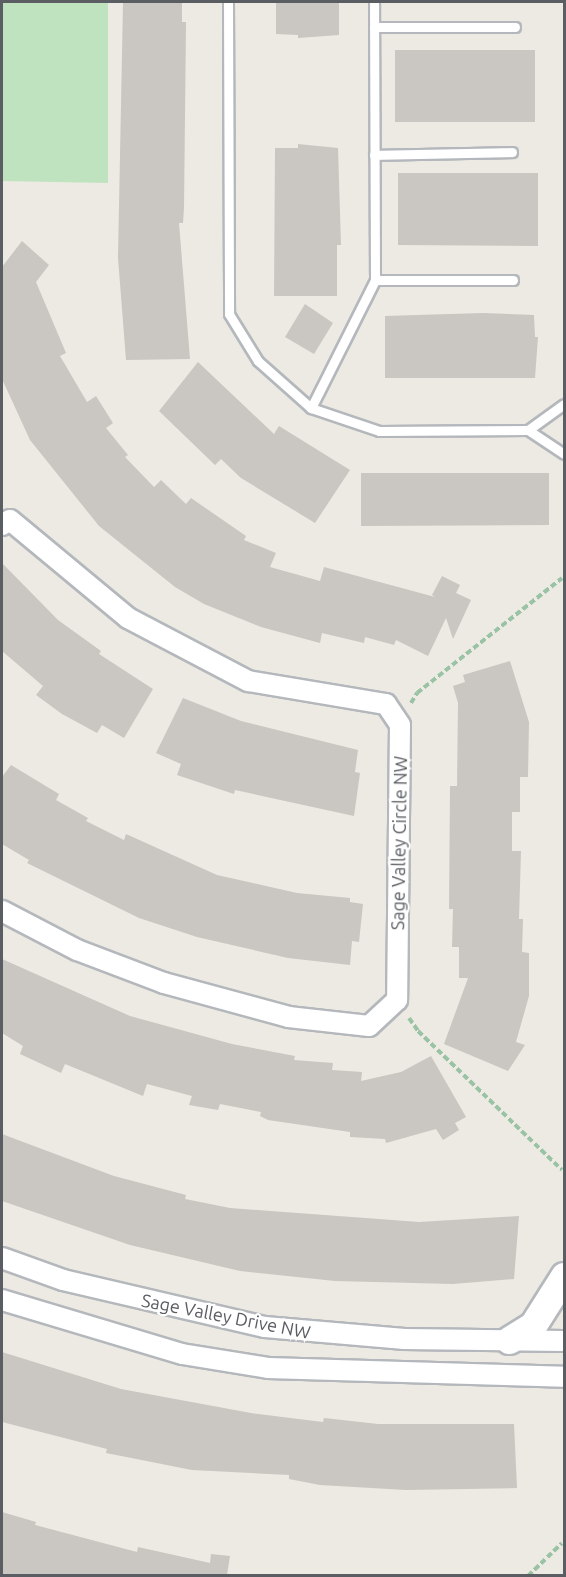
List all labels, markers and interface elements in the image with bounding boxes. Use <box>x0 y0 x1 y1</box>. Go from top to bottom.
street label: Sage Valley Circle NW <box>387 756 411 930</box>
street label: Sage Valley Drive NW <box>140 1289 312 1343</box>

